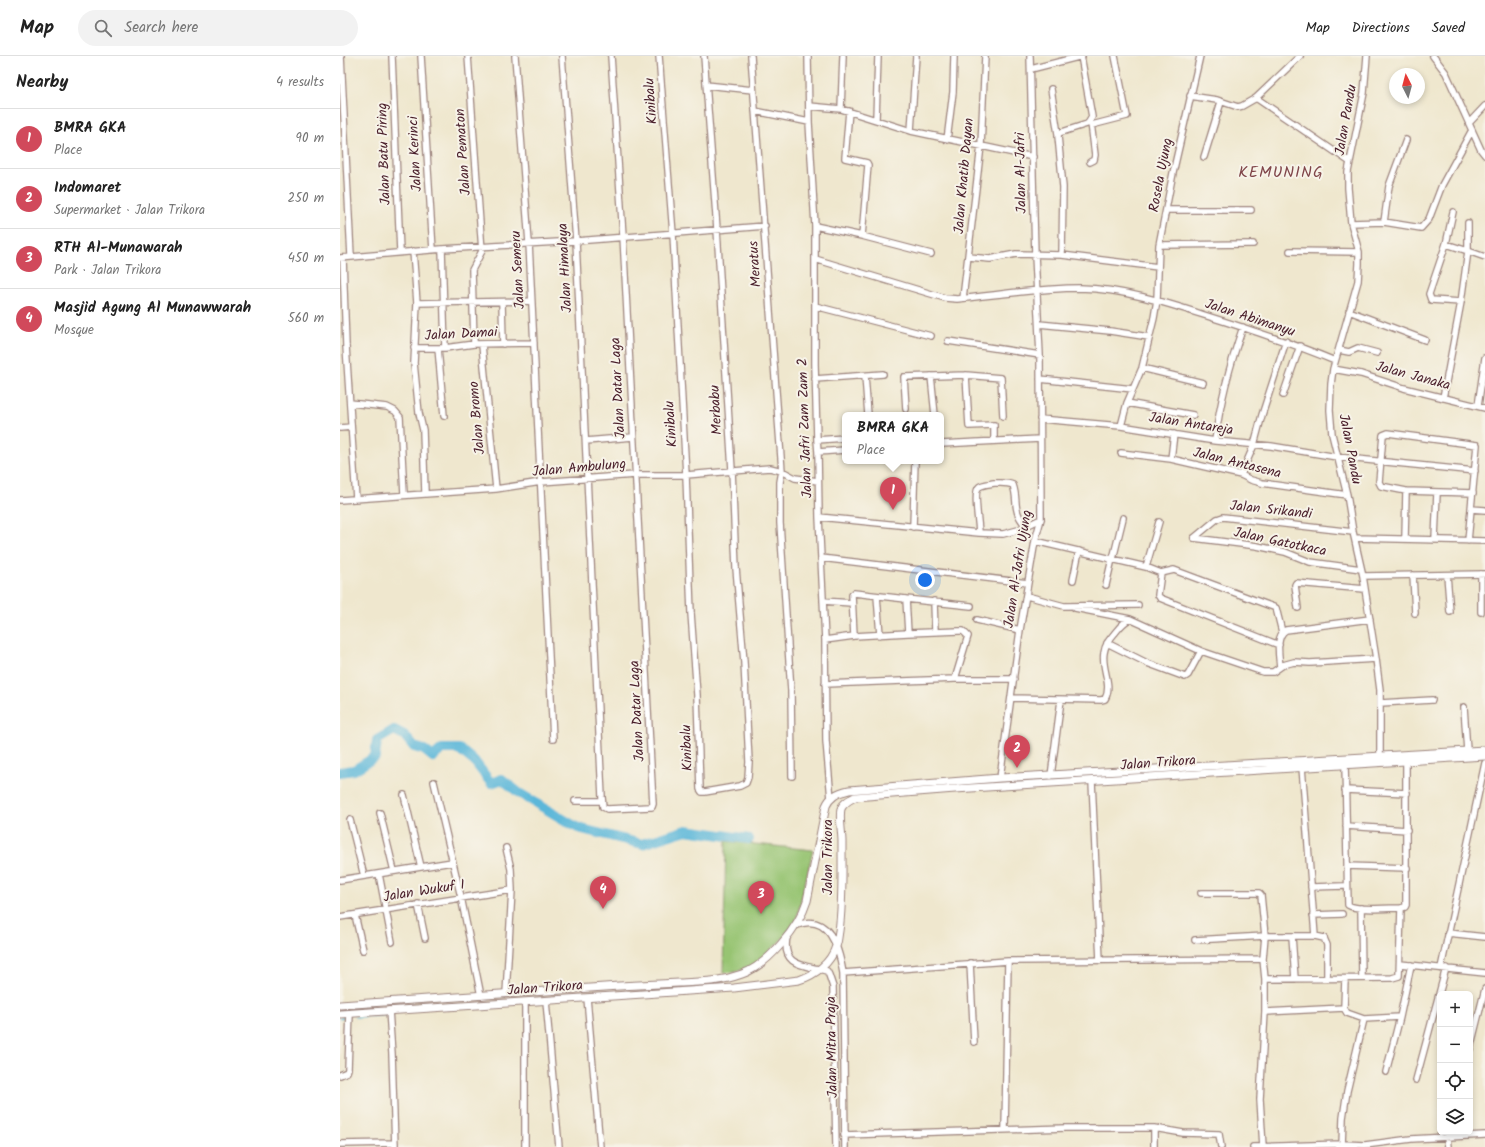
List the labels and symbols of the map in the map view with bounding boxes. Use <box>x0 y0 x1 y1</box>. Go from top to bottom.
north arrow <box>1389 68 1425 104</box>
street label: Kinibalu <box>638 77 664 125</box>
street label: Jalan Pandu <box>1329 83 1363 157</box>
street label: Jalan Batu Piring <box>371 102 397 206</box>
street label: Jalan Pematon <box>449 108 477 196</box>
street label: Jalan Kerinci <box>402 115 428 192</box>
street label: Jalan Khatib Dayan <box>948 117 980 235</box>
street label: Jalan Al-Jafri <box>1009 132 1033 214</box>
street label: Rosela Ujung <box>1143 136 1179 214</box>
district label: KEMUNING <box>1238 160 1324 185</box>
street label: Jalan Himalaya <box>552 223 578 313</box>
street label: Jalan Semeru <box>505 230 531 310</box>
street label: Meratus <box>742 240 768 288</box>
street label: Jalan Abimanyu <box>1202 293 1298 343</box>
street label: Jalan Damai <box>424 321 499 347</box>
street label: Jalan Datar Laga <box>604 337 632 439</box>
street label: Jalan Janaka <box>1373 355 1453 397</box>
street label: Jalan Jafri Zam Zam 2 <box>792 358 818 498</box>
street label: Jalan Bromo <box>463 380 491 456</box>
street label: Merbabu <box>704 384 728 436</box>
street label: Kinibalu <box>658 400 684 448</box>
street label: Jalan Antareja <box>1147 406 1235 442</box>
street label: Jalan Pandu <box>1332 412 1368 486</box>
street label: Jalan Antasena <box>1190 441 1284 485</box>
street label: Jalan Ambulung <box>531 453 627 483</box>
pin: 1 <box>880 477 906 510</box>
street label: Jalan Srikandi <box>1229 495 1314 525</box>
street label: Jalan Al-Jafri Ujung <box>998 508 1038 630</box>
street label: Jalan Gatotkaca <box>1232 521 1328 563</box>
your location <box>915 570 935 590</box>
street label: Jalan Datar Laga <box>623 660 651 762</box>
street label: Kinibalu <box>675 724 699 772</box>
pin: 2 <box>1004 735 1030 768</box>
street label: Jalan Trikora <box>1119 749 1197 777</box>
street label: Jalan Trikora <box>817 819 839 895</box>
street label: Jalan Wukuf I <box>382 874 466 908</box>
pin: 4 <box>590 876 616 909</box>
pin: 3 <box>748 881 774 914</box>
street label: Jalan Trikora <box>506 974 584 1002</box>
street label: Jalan Mitra Praja <box>820 996 844 1098</box>

